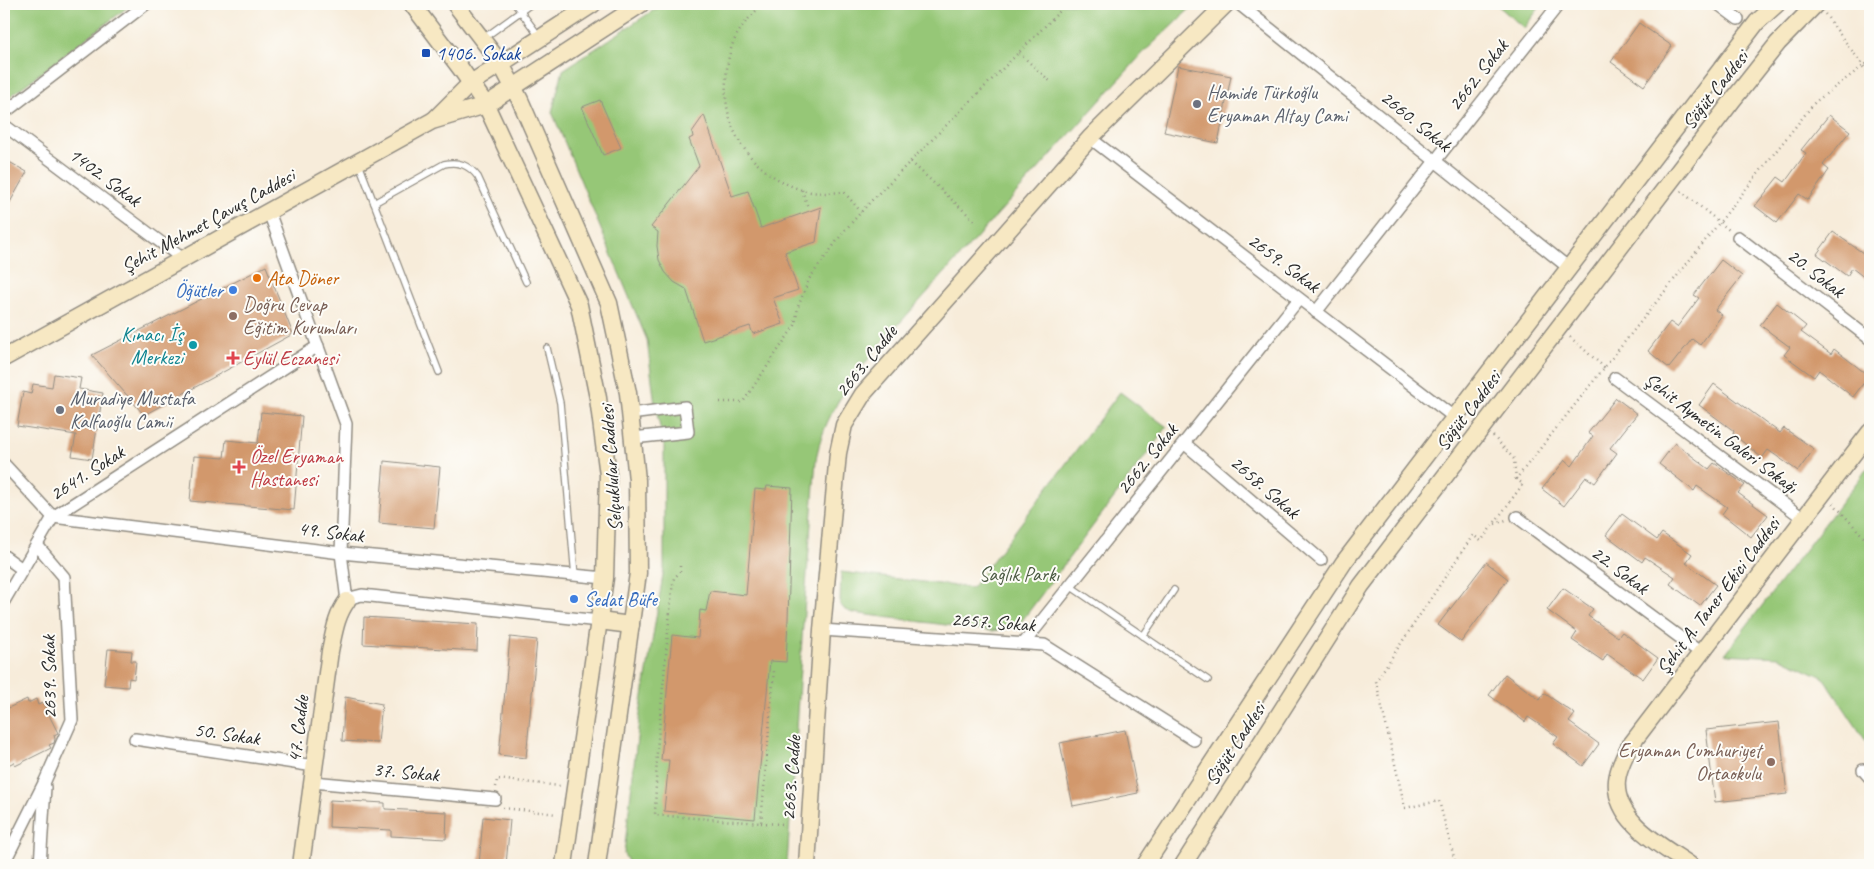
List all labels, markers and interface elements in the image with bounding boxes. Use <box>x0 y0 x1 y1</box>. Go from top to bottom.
street label: 2662. Sokak <box>1442 33 1515 116</box>
place label: 1406. Sokak <box>436 41 522 66</box>
street label: Söğüt Caddesi <box>1676 44 1755 135</box>
marker: 1406. Sokak <box>420 47 432 59</box>
place label: Hamide Türkoğlu Eryaman Altay Cami <box>1207 80 1350 128</box>
street label: 2660. Sokak <box>1375 85 1458 158</box>
marker: Hamide Türkoğlu Eryaman Altay Cami <box>1191 98 1203 110</box>
street label: 1402. Sokak <box>64 142 147 213</box>
street label: Şehit Mehmet Çavuş Caddesi <box>117 162 301 279</box>
street label: 2659. Sokak <box>1243 228 1326 299</box>
street label: 20. Sokak <box>1782 243 1851 304</box>
place label: Ata Döner <box>267 266 340 291</box>
marker: Ata Döner <box>251 272 263 284</box>
place label: Öğütler <box>175 278 225 303</box>
marker: Öğütler <box>227 284 239 296</box>
place label: Doğru Cevap Eğitim Kurumları <box>243 292 357 340</box>
marker: Doğru Cevap Eğitim Kurumları <box>227 310 239 322</box>
street label: 2663. Cadde <box>829 319 903 402</box>
place label: Kınacı İş Merkezi <box>121 322 185 370</box>
marker: Kınacı İş Merkezi <box>187 339 199 351</box>
place label: Eylül Eczanesi <box>243 346 340 371</box>
marker: Eylül Eczanesi <box>227 352 239 364</box>
street label: Söğüt Caddesi <box>1430 364 1508 456</box>
street label: Şehit Aymetin Galeri Sokağı <box>1639 367 1804 500</box>
place label: Muradiye Mustafa Kalfaoğlu Camii <box>70 386 196 434</box>
street label: Selçuklular Caddesi <box>594 402 628 532</box>
marker: Muradiye Mustafa Kalfaoğlu Camii <box>54 404 66 416</box>
street label: 2662. Sokak <box>1111 417 1184 500</box>
street label: 2641. Sokak <box>45 439 130 506</box>
place label: Özel Eryaman Hastanesi <box>250 444 344 492</box>
street label: 2658. Sokak <box>1225 450 1306 525</box>
marker: Özel Eryaman Hastanesi <box>232 460 246 474</box>
street label: Şehit A. Taner Ekici Caddesi <box>1651 511 1787 680</box>
street label: 49. Sokak <box>297 516 367 549</box>
street label: 22. Sokak <box>1586 540 1655 601</box>
park label: Sağlık Parkı <box>979 562 1060 587</box>
place label: Sedat Büfe <box>584 587 659 612</box>
marker: Sedat Büfe <box>568 593 580 605</box>
street label: 2657. Sokak <box>950 607 1037 638</box>
street label: 2639. Sokak <box>36 633 62 719</box>
street label: 47. Cadde <box>281 693 315 764</box>
street label: Söğüt Caddesi <box>1199 696 1272 790</box>
street label: 50. Sokak <box>193 717 263 751</box>
street label: 2663. Cadde <box>776 733 807 821</box>
place label: Eryaman Cumhuriyet Ortaokulu <box>1618 738 1764 786</box>
marker: Eryaman Cumhuriyet Ortaokulu <box>1765 756 1777 768</box>
street label: 37. Sokak <box>372 757 442 787</box>

